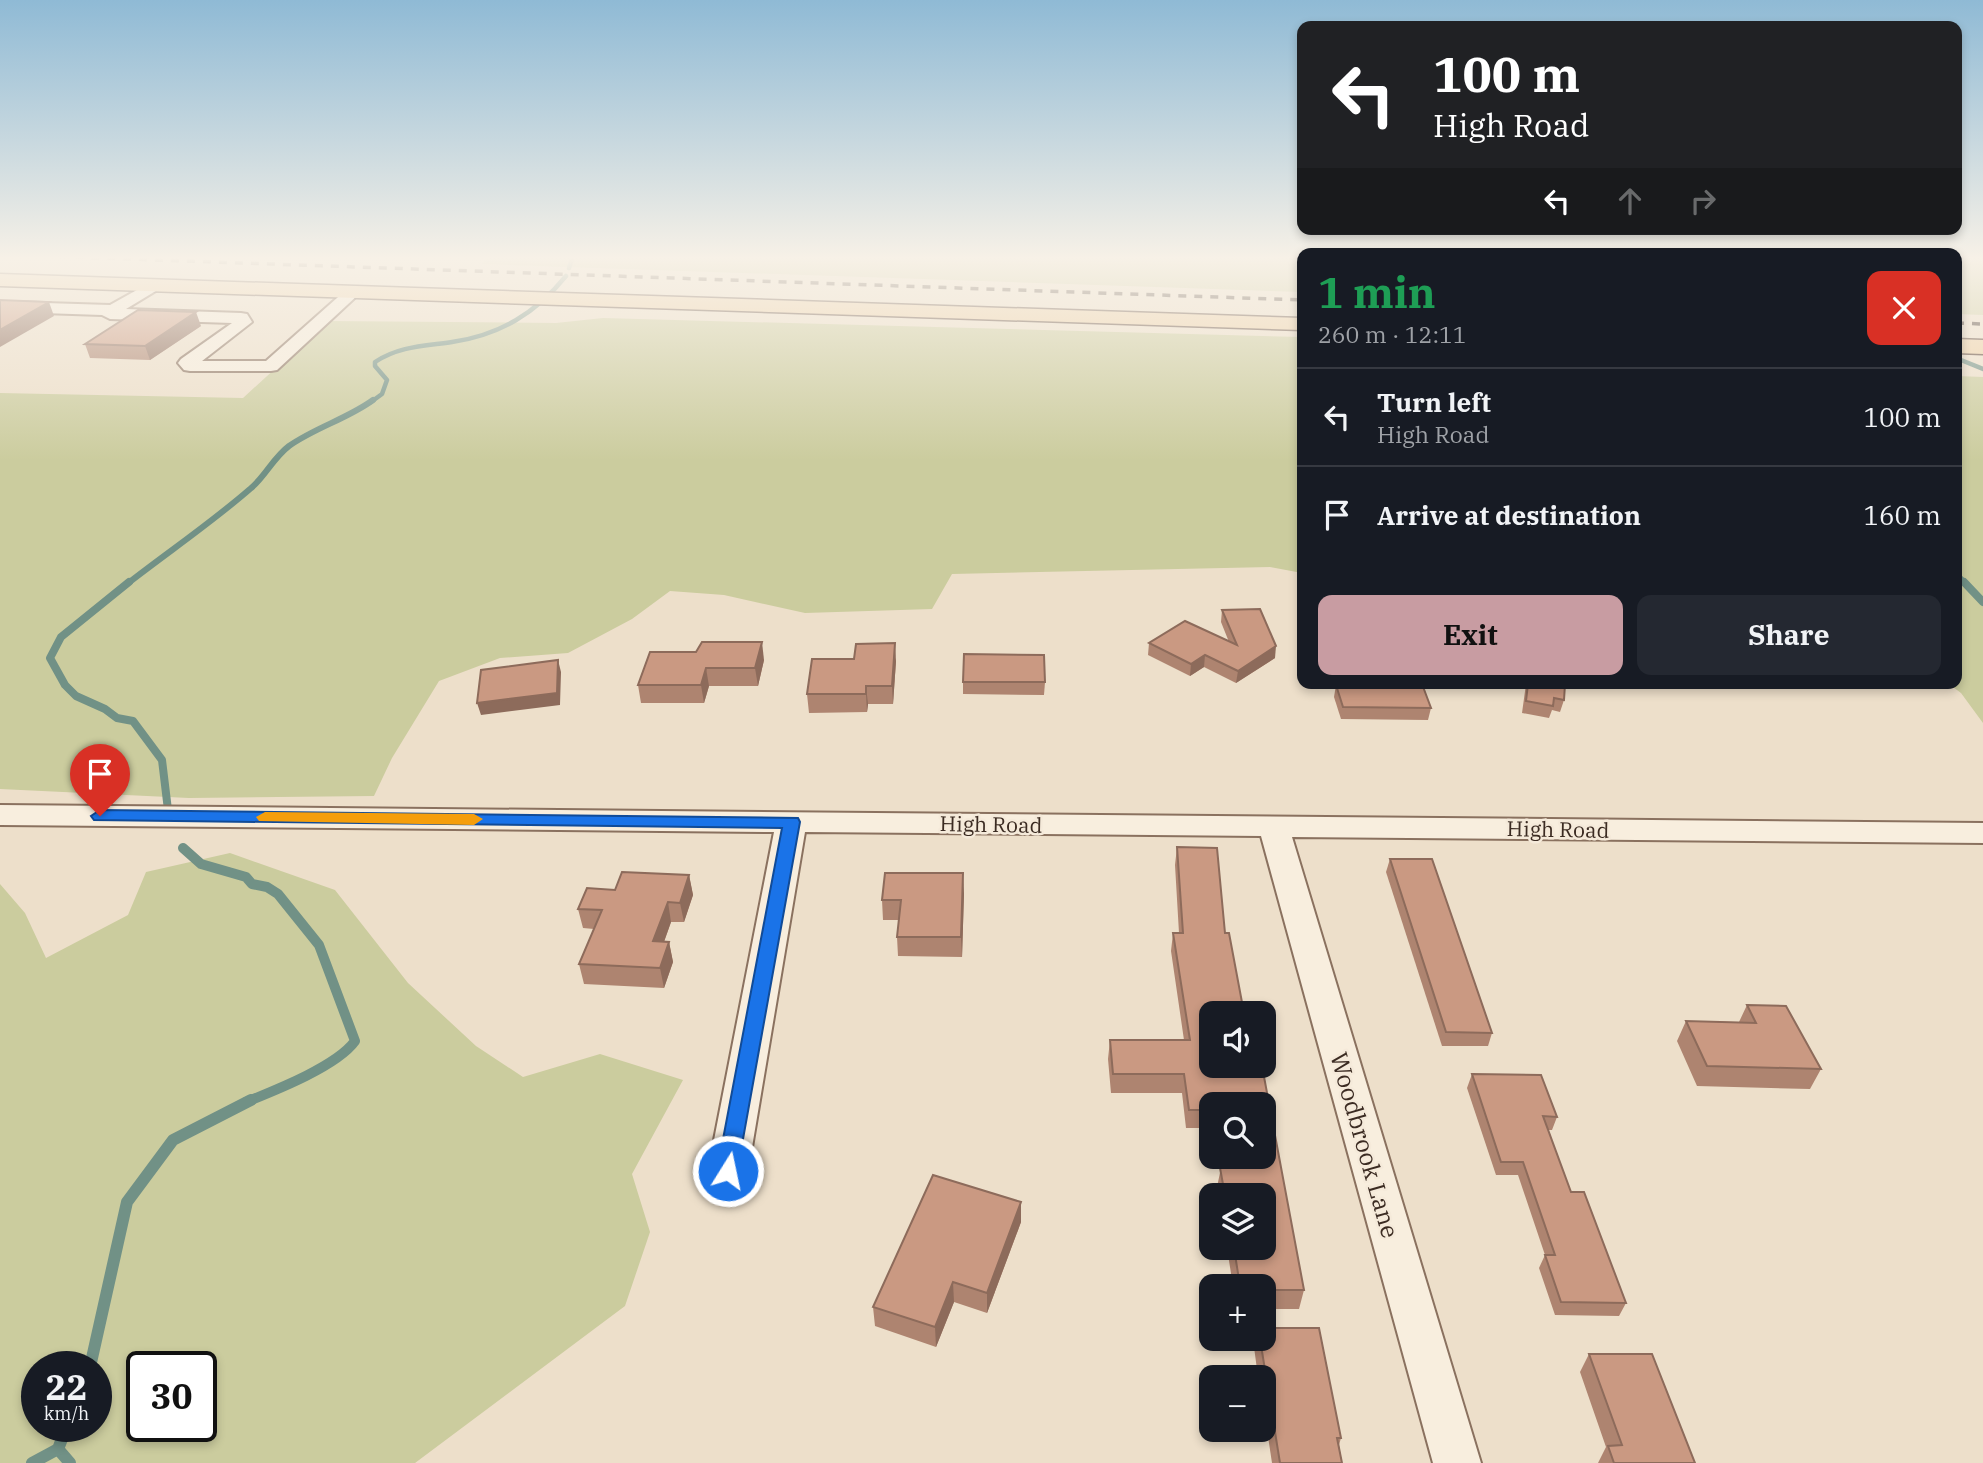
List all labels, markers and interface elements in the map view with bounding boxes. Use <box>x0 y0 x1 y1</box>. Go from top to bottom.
text: 100 m <box>1433 42 1580 105</box>
icon: left <box>1318 49 1409 140</box>
text: High Road <box>1433 104 1589 146</box>
icon: left <box>1538 182 1576 220</box>
icon: ahead <box>1611 182 1649 220</box>
icon: right <box>1684 182 1722 220</box>
text: 1 min <box>1318 265 1436 320</box>
button: close <box>1867 271 1941 345</box>
text: 260 m · 12:11 <box>1318 319 1467 349</box>
text: Turn left <box>1377 385 1491 419</box>
icon: left <box>1318 398 1356 436</box>
text: 100 m <box>1863 400 1941 434</box>
text: High Road <box>1377 419 1489 449</box>
icon: arrive <box>1318 496 1356 534</box>
text: Arrive at destination <box>1377 498 1641 532</box>
text: 160 m <box>1863 498 1941 532</box>
button: Exit <box>1318 595 1623 675</box>
button: Share <box>1637 595 1941 675</box>
pin <box>70 744 130 816</box>
icon: arrive <box>81 755 119 793</box>
street label: High Road <box>939 809 1043 839</box>
street label: High Road <box>1506 814 1610 844</box>
map controls <box>1199 1001 1276 1442</box>
button: sound <box>1199 1001 1276 1078</box>
street label: Woodbrook Lane <box>1323 1048 1407 1242</box>
button: search <box>1199 1092 1276 1169</box>
position arrow <box>691 1134 765 1208</box>
button: layers <box>1199 1183 1276 1260</box>
button: + <box>1199 1274 1276 1351</box>
speed limit sign: 30 <box>126 1351 217 1442</box>
text: 22 <box>45 1364 88 1410</box>
button: − <box>1199 1365 1276 1442</box>
text: km/h <box>44 1402 89 1425</box>

